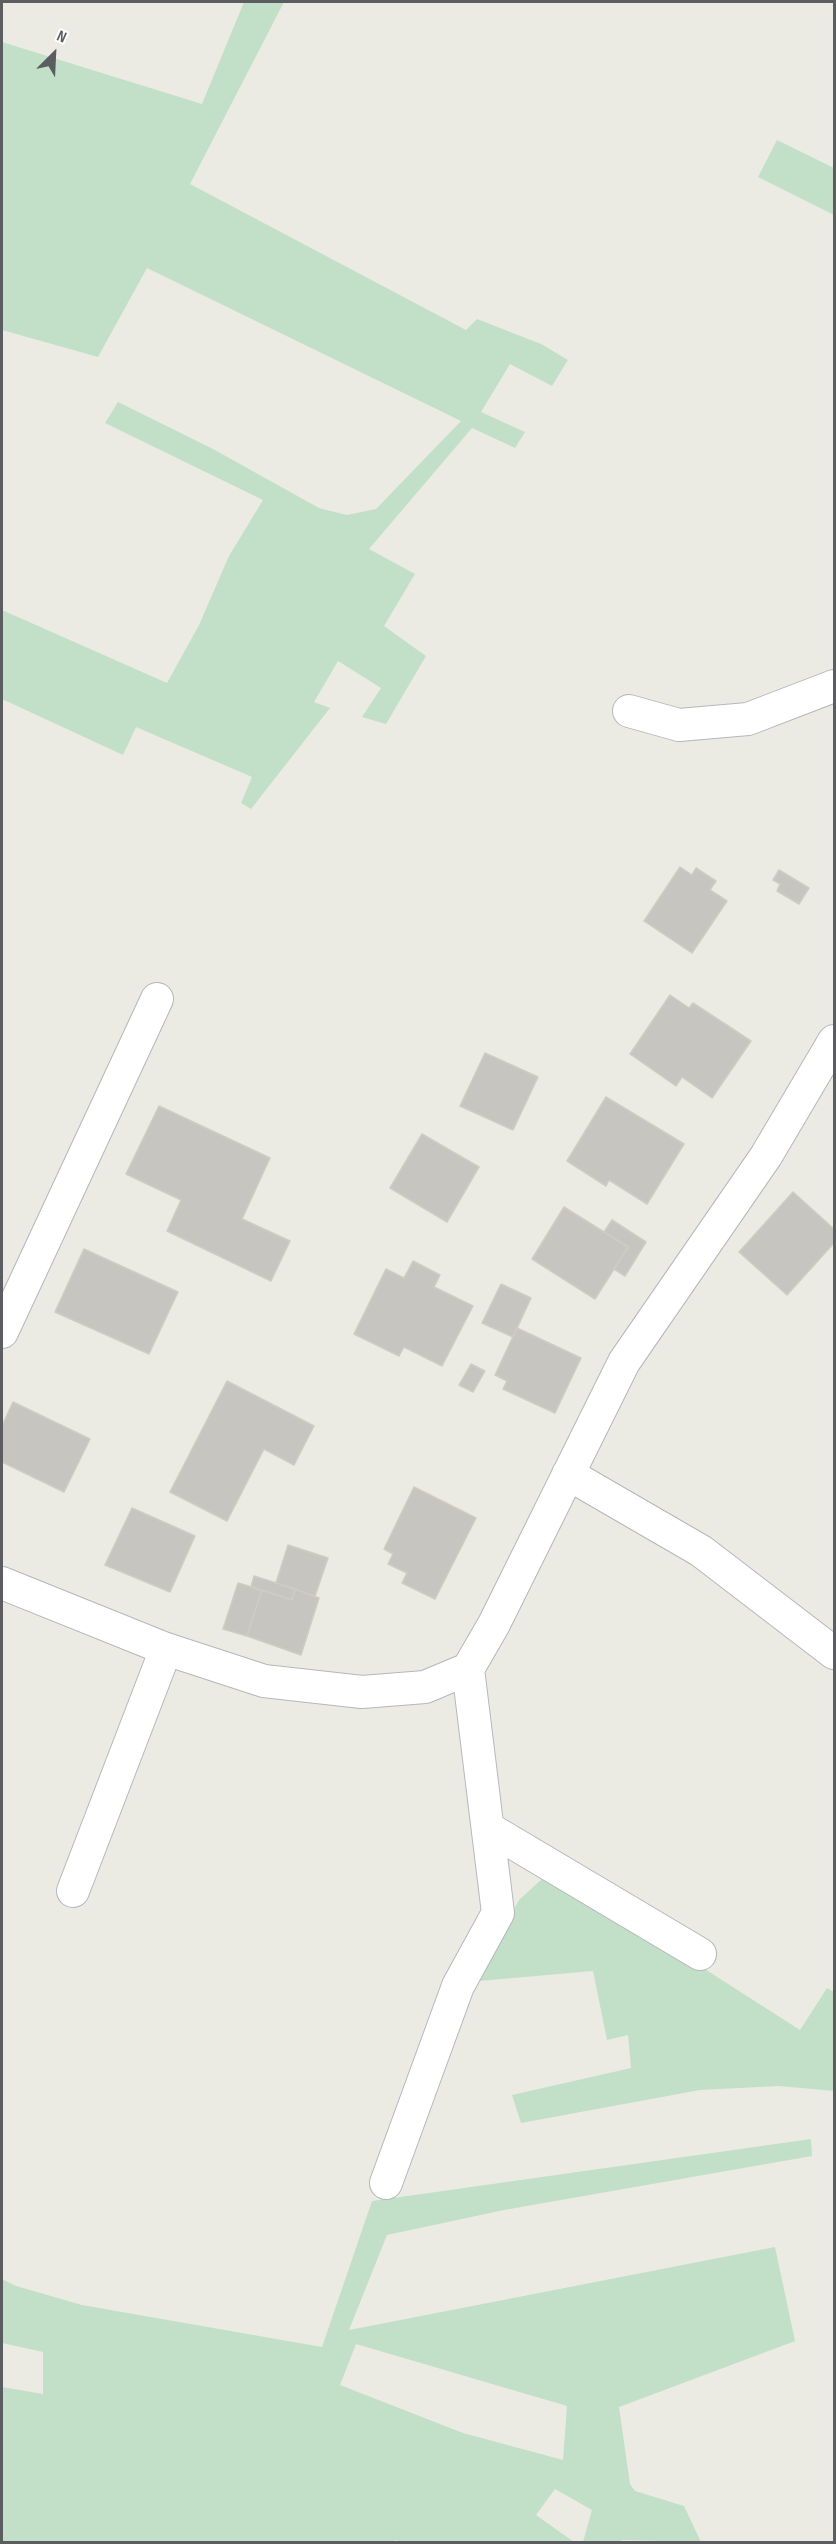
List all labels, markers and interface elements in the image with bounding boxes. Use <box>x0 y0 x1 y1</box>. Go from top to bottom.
north arrow <box>24 24 84 84</box>
text: N <box>54 27 69 48</box>

